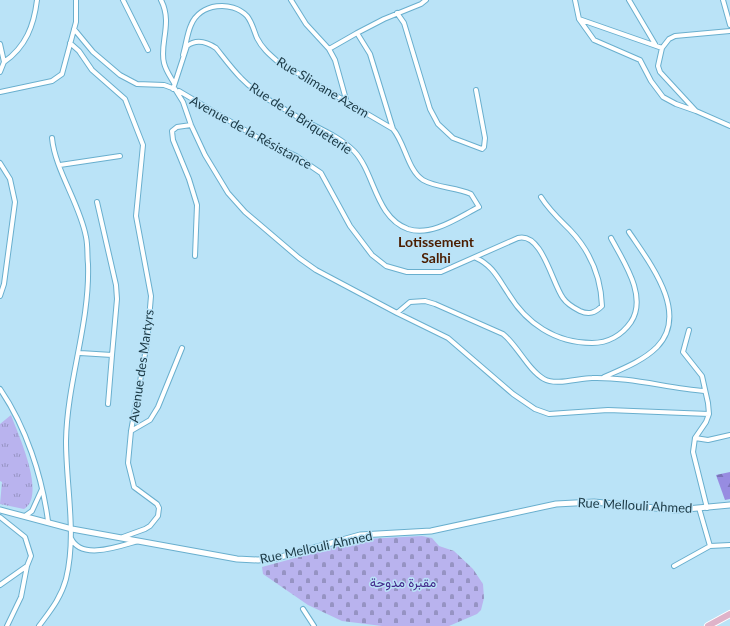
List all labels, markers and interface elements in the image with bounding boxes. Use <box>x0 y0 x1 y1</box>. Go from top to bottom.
street label: Rue Slimane Azem <box>274 53 372 121</box>
street label: Rue de la Briqueterie <box>247 79 355 157</box>
street label: Avenue de la Résistance <box>187 92 315 172</box>
district label: Lotissement Salhi <box>398 233 475 266</box>
street label: Avenue des Martyrs <box>125 308 157 424</box>
street label: Rue Mellouli Ahmed <box>577 494 693 516</box>
street label: Rue Mellouli Ahmed <box>258 527 374 567</box>
park label: مقبرة مدوحة <box>370 574 436 591</box>

